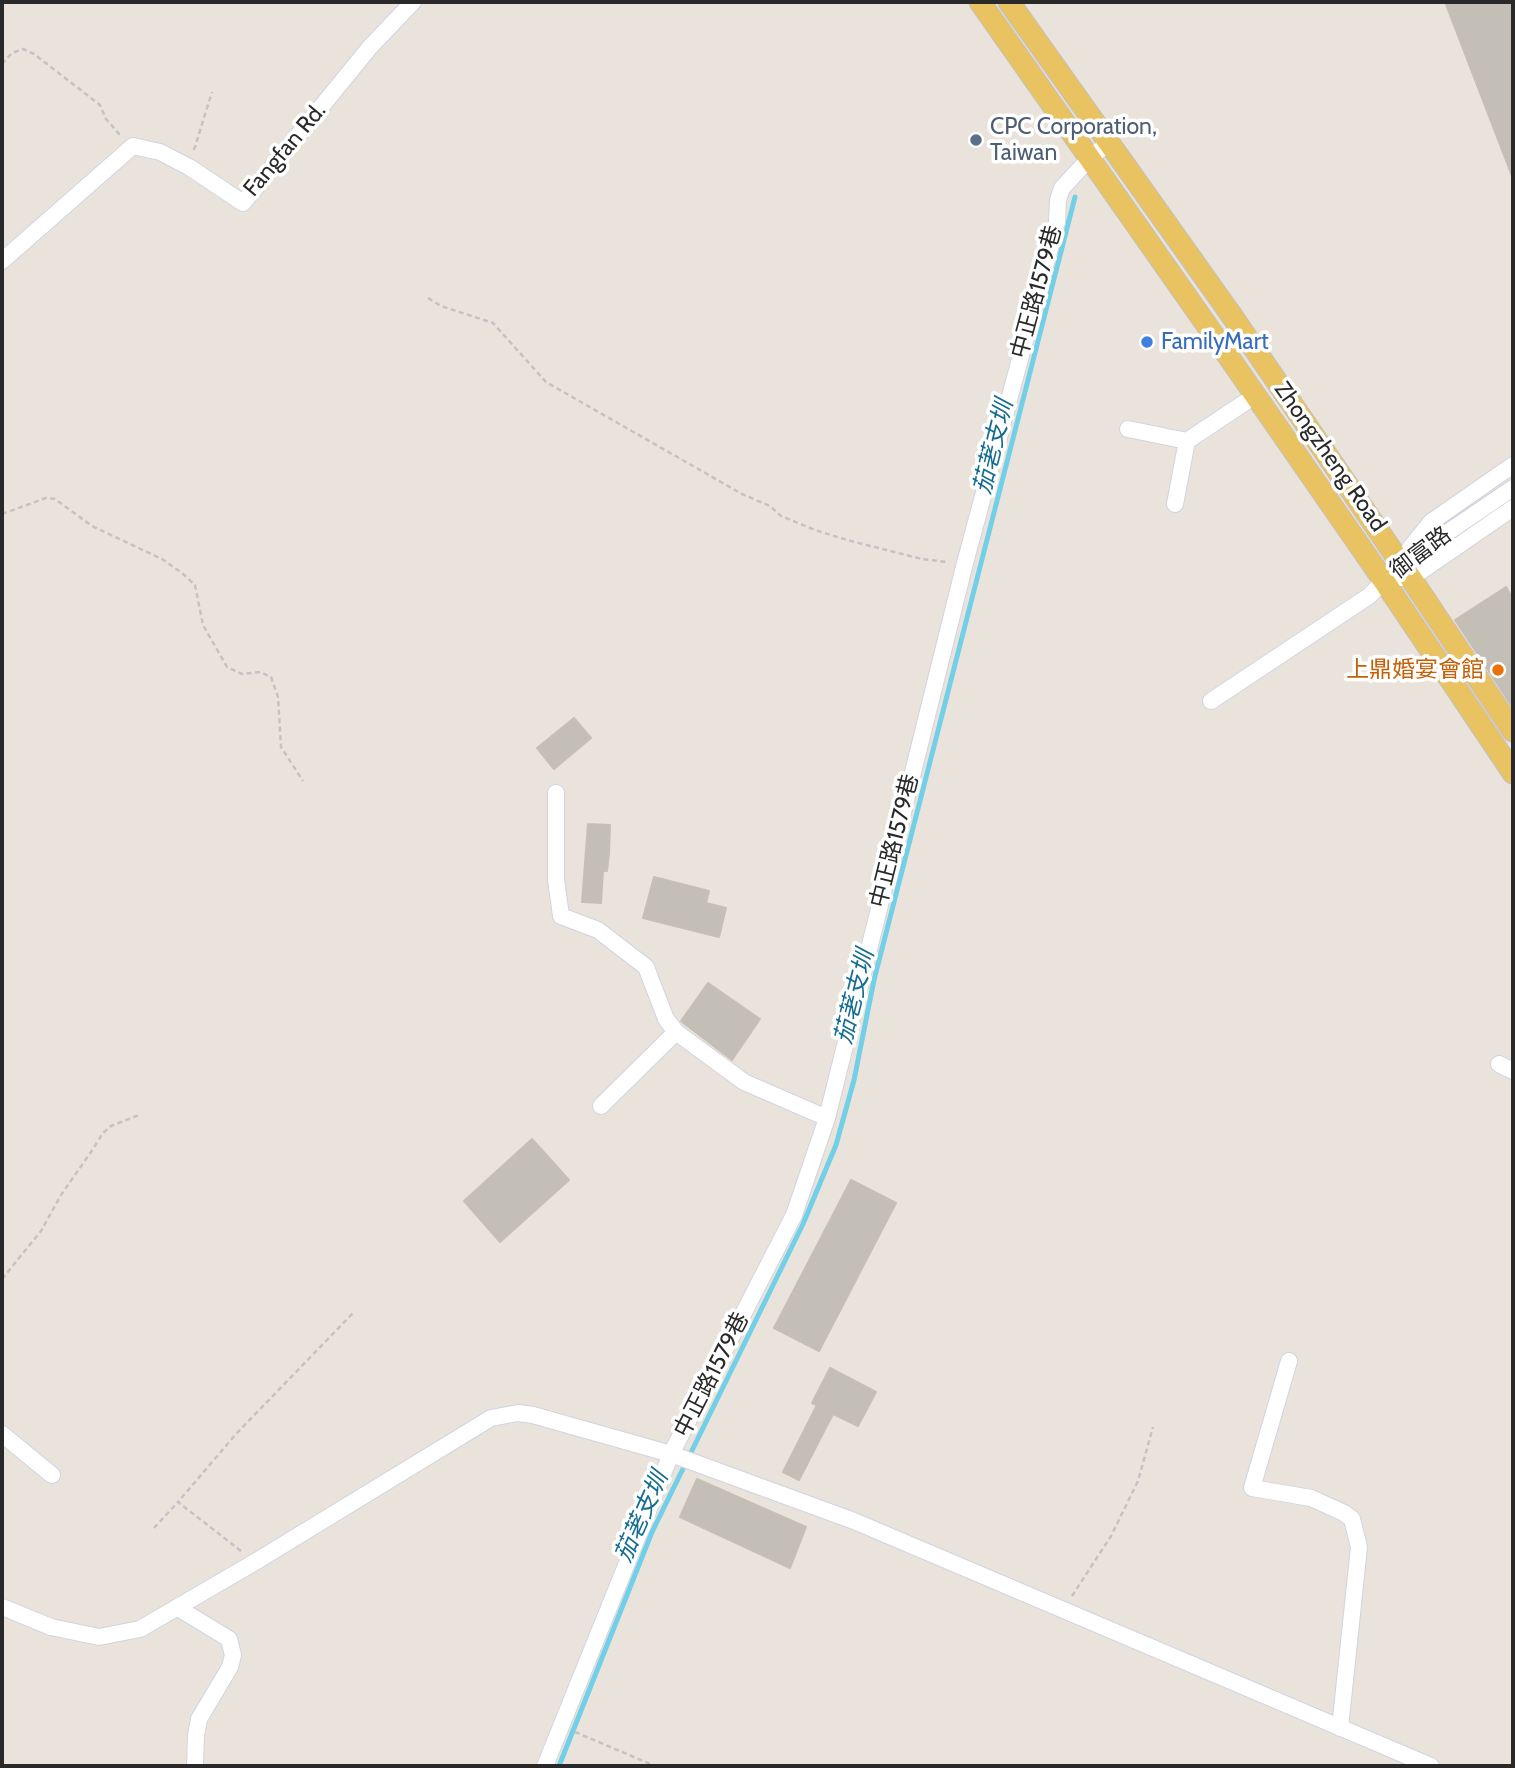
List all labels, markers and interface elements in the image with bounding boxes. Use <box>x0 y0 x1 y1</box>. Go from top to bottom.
street label: Fangfan Rd. <box>238 98 332 202</box>
place label: CPC Corporation, Taiwan <box>990 113 1157 167</box>
marker: CPC Corporation, Taiwan <box>968 132 984 148</box>
street label: 中正路1579巷 <box>1006 222 1068 362</box>
place label: FamilyMart <box>1161 328 1269 356</box>
marker: FamilyMart <box>1139 334 1155 350</box>
street label: Zhongzheng Road <box>1268 377 1392 537</box>
water label: 茄荖支圳 <box>968 397 1020 497</box>
street label: 御富路 <box>1385 521 1457 585</box>
place label: 上鼎婚宴會館 <box>1346 656 1484 684</box>
marker: 上鼎婚宴會館 <box>1490 662 1506 678</box>
street label: 中正路1579巷 <box>865 771 925 911</box>
water label: 茄荖支圳 <box>829 947 881 1047</box>
street label: 中正路1579巷 <box>669 1308 755 1442</box>
water label: 茄荖支圳 <box>609 1467 675 1567</box>

